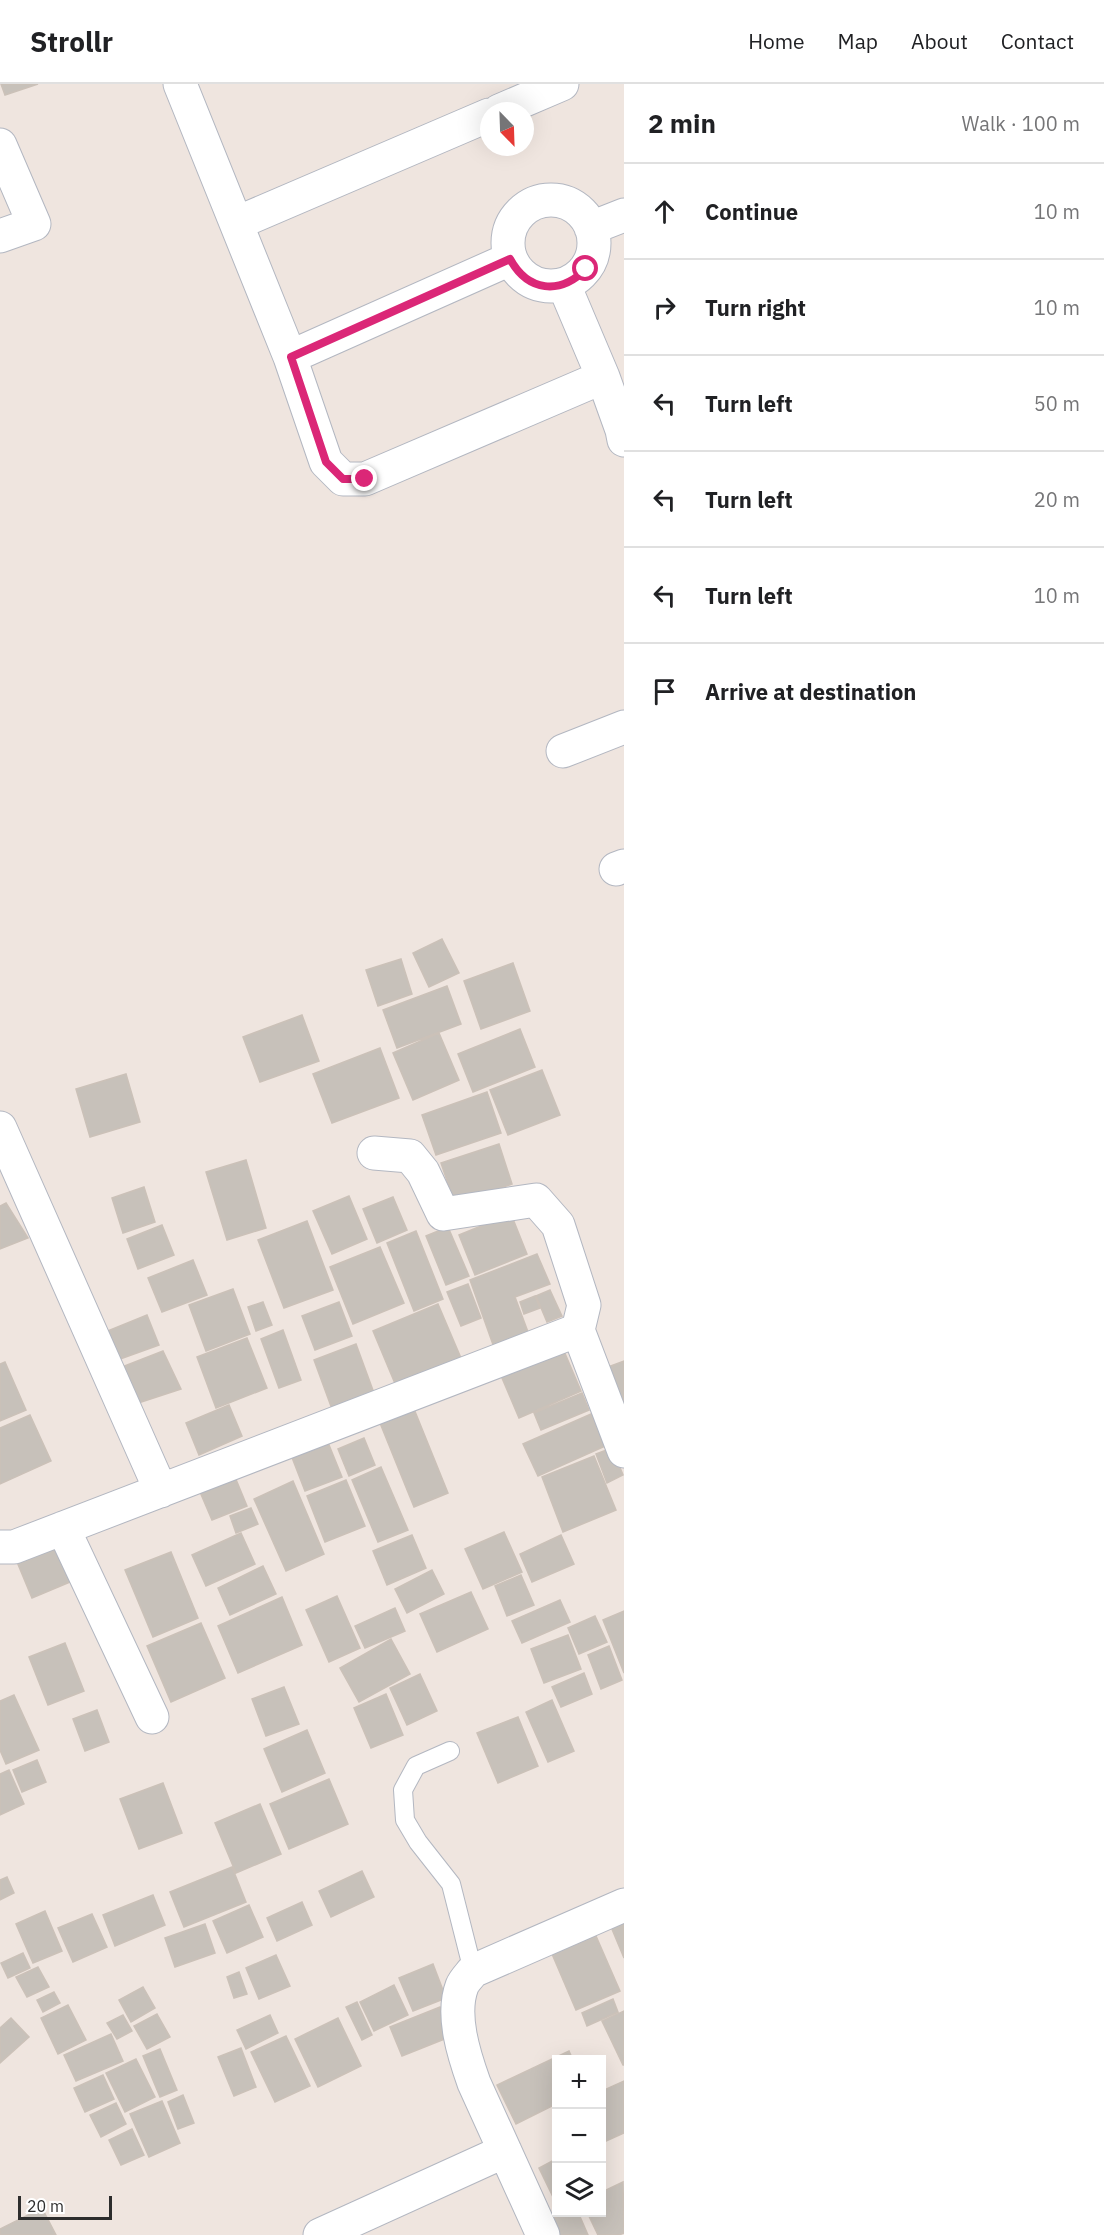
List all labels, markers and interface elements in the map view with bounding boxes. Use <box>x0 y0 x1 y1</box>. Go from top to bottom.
text: Strollr <box>30 23 113 60</box>
text: Home <box>748 27 805 55</box>
text: Map <box>838 27 878 55</box>
text: About <box>911 27 968 55</box>
text: Contact <box>1001 27 1074 55</box>
north arrow <box>480 102 534 156</box>
text: 2 min <box>648 106 716 140</box>
text: Walk · 100 m <box>962 110 1080 137</box>
icon: ahead <box>648 195 681 228</box>
text: Continue <box>705 197 798 226</box>
text: 10 m <box>1034 198 1080 225</box>
route start <box>572 255 598 281</box>
icon: right <box>648 291 681 324</box>
text: Turn right <box>705 293 806 322</box>
text: 10 m <box>1034 294 1080 321</box>
icon: left <box>648 387 681 420</box>
text: Turn left <box>705 389 793 418</box>
text: 50 m <box>1034 390 1080 417</box>
route end <box>351 465 377 491</box>
icon: left <box>648 483 681 516</box>
text: Turn left <box>705 485 793 514</box>
text: 20 m <box>1034 486 1080 513</box>
icon: left <box>648 579 681 612</box>
text: Turn left <box>705 581 793 610</box>
text: 10 m <box>1034 582 1080 609</box>
icon: arrive <box>648 675 681 708</box>
text: Arrive at destination <box>705 677 916 706</box>
map controls <box>552 2055 606 2217</box>
button: + <box>552 2055 606 2109</box>
button: − <box>552 2109 606 2163</box>
button: layers <box>552 2163 606 2217</box>
scale bar <box>18 2193 112 2220</box>
text: 20 m <box>27 2196 64 2216</box>

